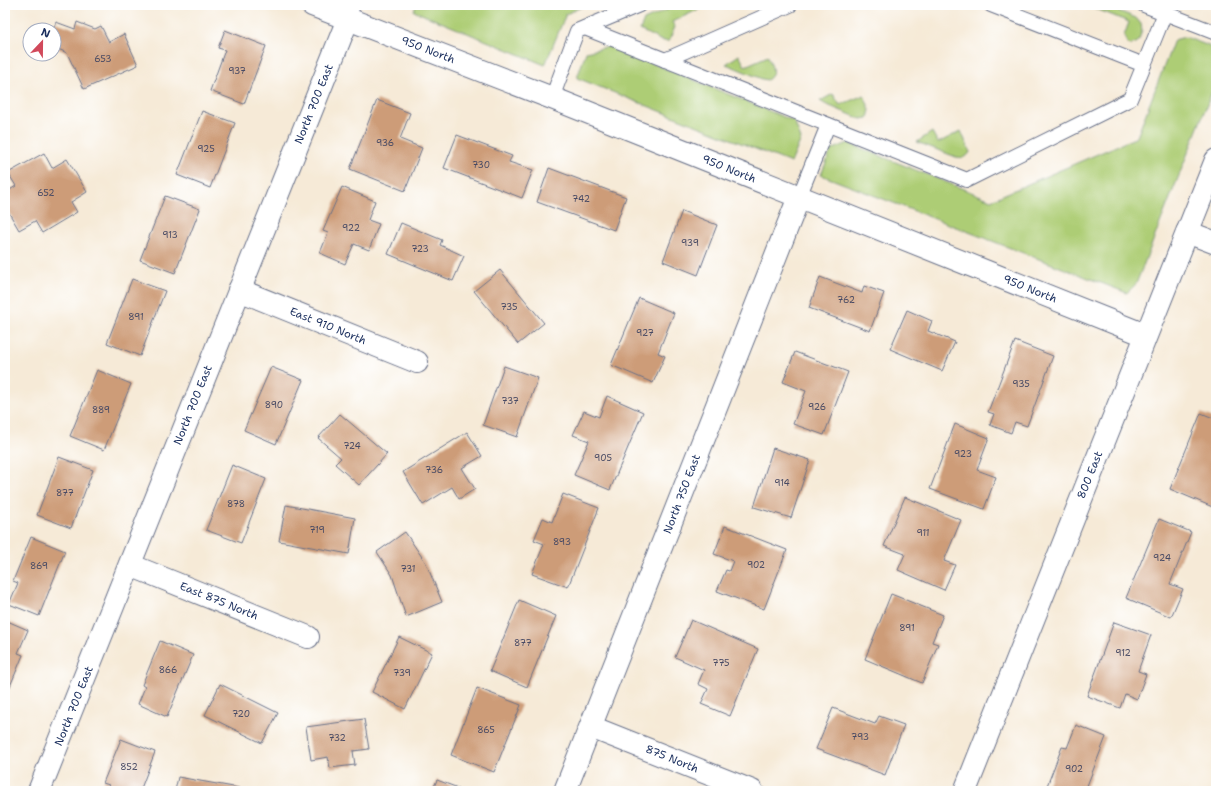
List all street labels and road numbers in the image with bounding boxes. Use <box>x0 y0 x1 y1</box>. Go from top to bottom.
street label: 950 North <box>399 33 457 67</box>
street label: North 700 East <box>291 62 337 146</box>
street label: 950 North <box>700 151 758 187</box>
street label: 950 North <box>1001 271 1059 307</box>
street label: East 910 North <box>287 304 369 348</box>
street label: North 700 East <box>170 363 216 447</box>
street label: 800 East <box>1074 449 1106 501</box>
street label: North 750 East <box>660 452 704 536</box>
street label: East 875 North <box>178 578 261 624</box>
street label: North 700 East <box>51 664 97 748</box>
street label: 875 North <box>643 742 701 776</box>

